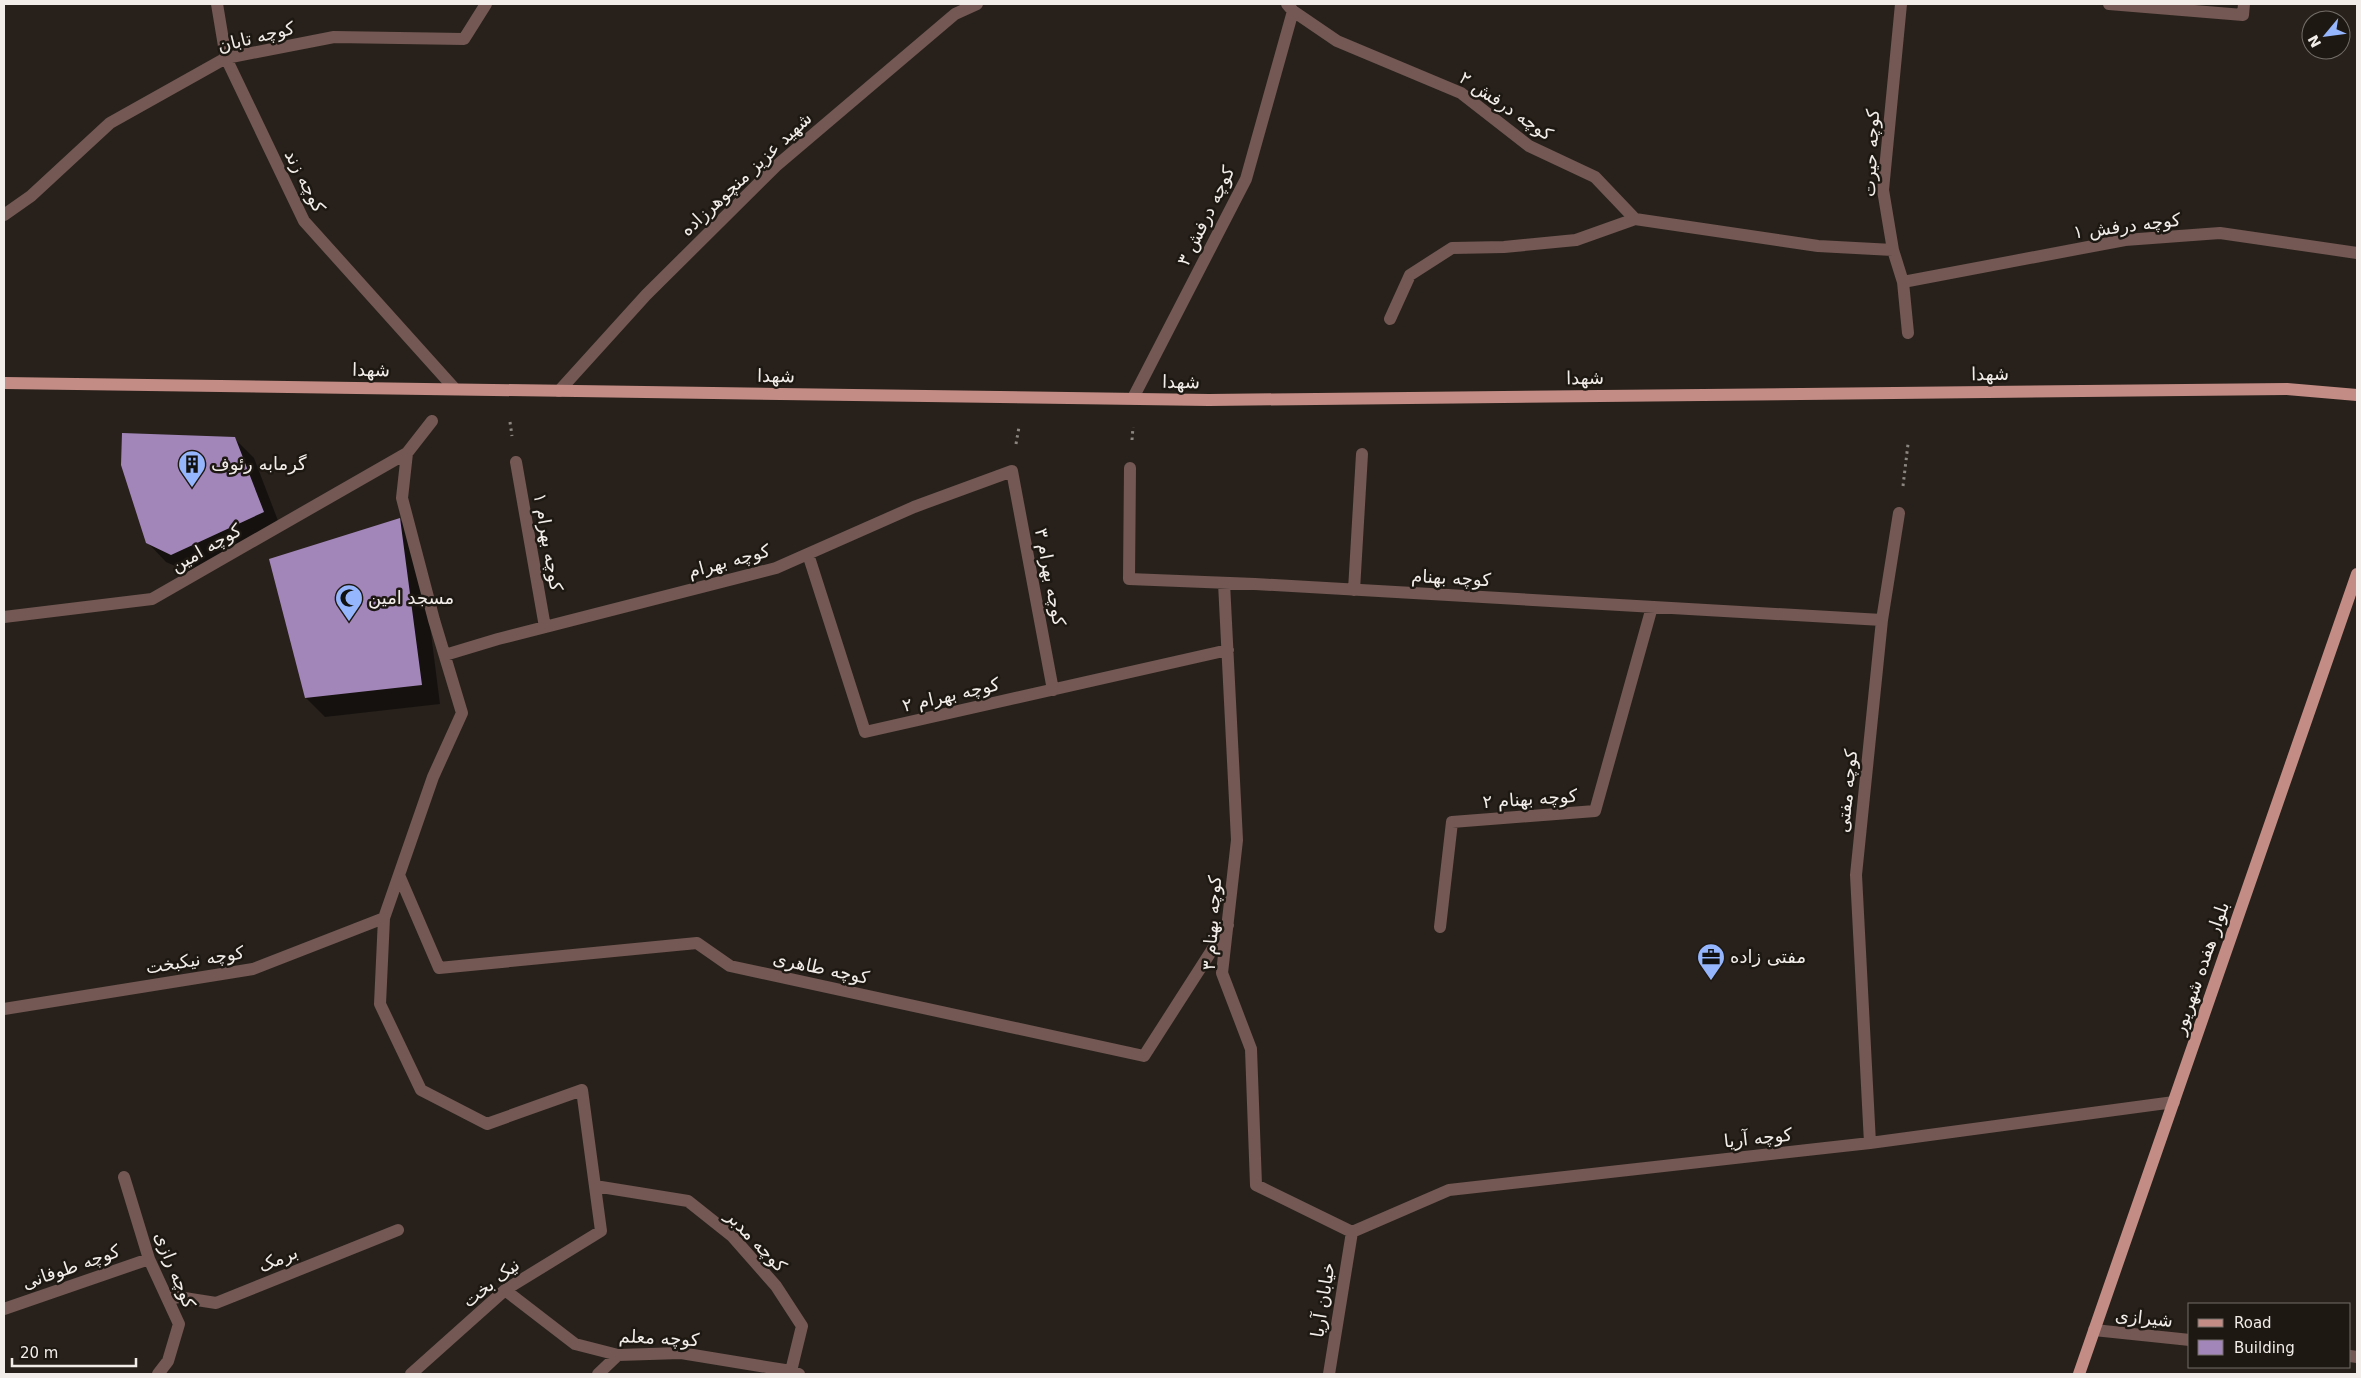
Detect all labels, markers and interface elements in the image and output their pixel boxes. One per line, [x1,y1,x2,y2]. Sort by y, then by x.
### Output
north arrow [2301,10,2351,60]
street label: کوچه تابان [215,17,297,57]
text: N [2305,32,2324,50]
street label: کوچه درفش ۲ [1455,67,1557,146]
street label: شهید عزیز منچوهرزاده [676,107,816,241]
street label: کوچه حیرت [1858,108,1884,197]
street label: کوچه زند [280,146,330,216]
street label: کوچه درفش ۳ [1172,162,1240,269]
street label: کوچه درفش ۱ [2072,208,2182,244]
street label: شهدا [352,359,390,381]
street label: شهدا [1971,363,2009,385]
street label: شهدا [757,365,795,387]
street label: شهدا [1566,367,1604,389]
street label: شهدا [1162,371,1200,393]
building icon: گرمابه رئوف [177,449,207,488]
place label: گرمابه رئوف [211,453,307,475]
street label: کوچه بهرام ۱ [529,491,568,593]
street label: کوچه امین [167,519,246,577]
street label: کوچه بهرام ۳ [1030,526,1070,628]
street label: کوچه بهرام [686,539,773,582]
street label: کوچه بهنام [1411,565,1492,591]
mosque icon: مسجد امین [334,583,364,622]
place label: مسجد امین [368,587,454,609]
street label: کوچه بهرام ۲ [900,673,1002,717]
street label: کوچه مفتی [1832,748,1862,834]
street label: کوچه بهنام ۲ [1482,785,1579,813]
street label: کوچه بهنام ۳ [1198,874,1226,971]
street label: بلوار هفده شهریور [2168,899,2234,1038]
street label: کوچه نیکبخت [144,941,246,979]
office icon: مفتی زاده [1696,942,1726,981]
place label: مفتی زاده [1730,946,1806,967]
street label: کوچه طاهری [771,947,871,989]
street label: کوچه آریا [1723,1122,1794,1153]
street label: کوچه مدبر [720,1204,791,1277]
street label: کوچه رازی [150,1228,201,1312]
street label: کوچه طوفانی [19,1240,123,1294]
street label: برمک [255,1241,301,1277]
street label: نیک بخت [458,1254,523,1311]
street label: خیابان آریا [1305,1261,1339,1339]
legend [2188,1303,2351,1368]
street label: شیرازی [2114,1304,2174,1332]
text: Road [2234,1314,2272,1332]
street label: کوچه معلم [618,1325,700,1351]
scale bar [12,1336,136,1368]
text: Building [2234,1339,2295,1357]
text: 20 m [20,1344,58,1362]

